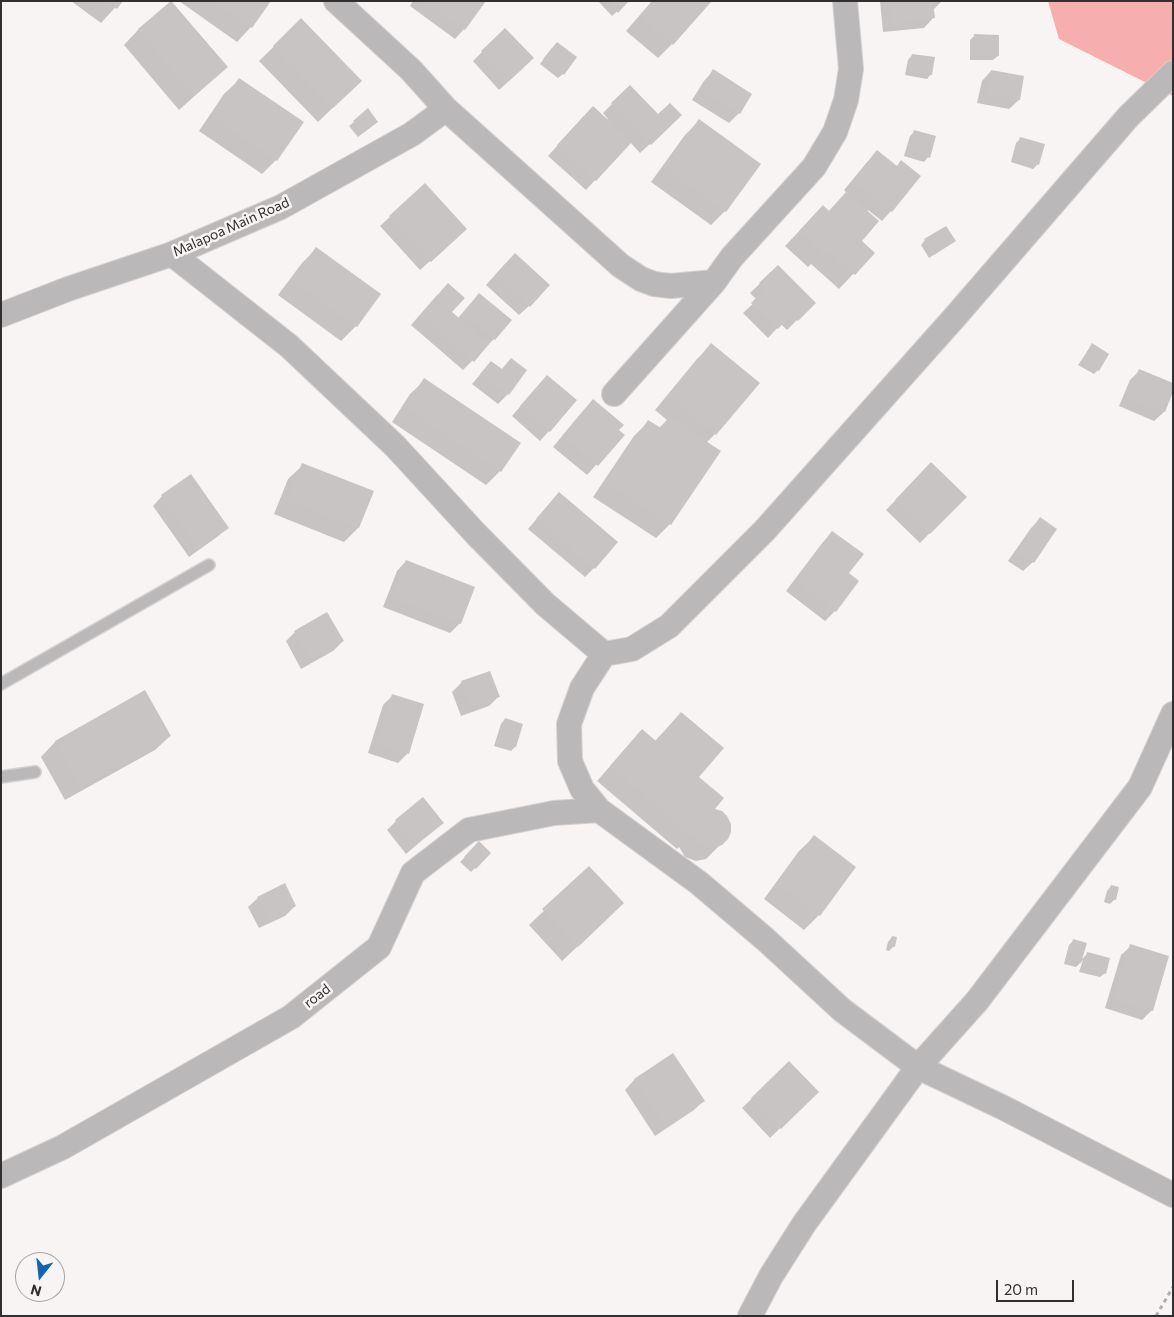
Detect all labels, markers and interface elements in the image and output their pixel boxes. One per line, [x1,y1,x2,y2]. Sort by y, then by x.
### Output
street label: Malapoa Main Road [170,194,292,260]
street label: road [300,980,334,1012]
north arrow [15,1252,65,1302]
scale bar [999,1270,1076,1302]
text: 20 m [1004,1280,1038,1298]
text: N [29,1281,43,1301]

